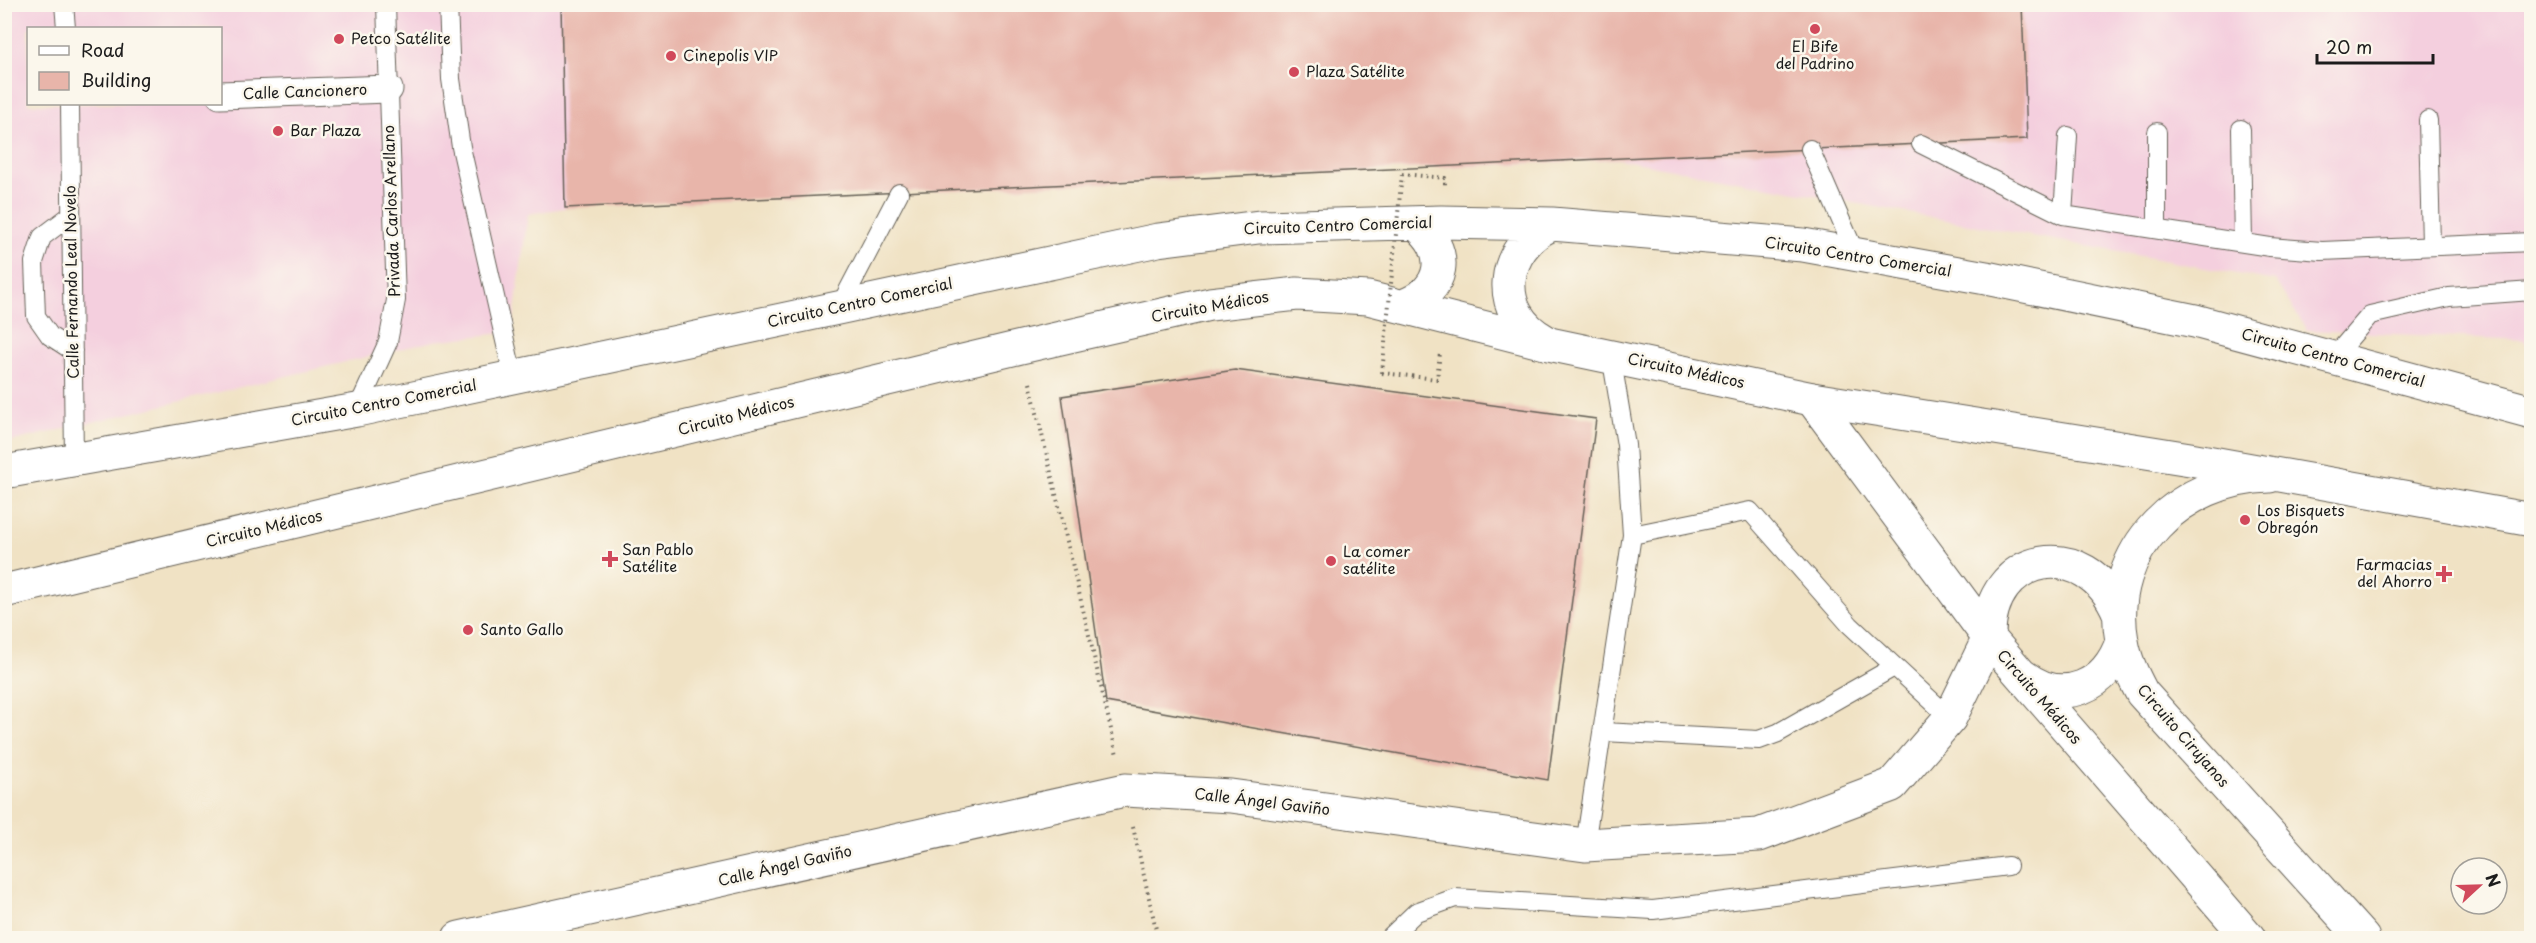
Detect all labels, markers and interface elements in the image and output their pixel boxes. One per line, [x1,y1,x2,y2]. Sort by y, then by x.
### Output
marker: El Bife del Padrino [1808,22,1822,36]
place label: Petco Satélite [351,26,451,49]
legend [27,27,222,105]
scale bar [2317,27,2432,65]
marker: Petco Satélite [332,32,346,46]
text: 20 m [2326,33,2372,60]
place label: El Bife del Padrino [1776,34,1854,74]
text: Road [81,36,125,63]
place label: Cinepolis VIP [683,43,778,66]
marker: Cinepolis VIP [664,49,678,63]
place label: Plaza Satélite [1306,59,1405,82]
marker: Plaza Satélite [1287,65,1301,79]
text: Building [81,66,151,93]
street label: Calle Cancionero [242,77,367,104]
place label: Bar Plaza [290,118,361,141]
marker: Bar Plaza [271,124,285,138]
street label: Privada Carlos Arellano [376,125,405,297]
street label: Calle Fernando Leal Novelo [57,185,84,379]
street label: Circuito Centro Comercial [1243,210,1433,239]
street label: Circuito Centro Comercial [1763,229,1953,282]
street label: Circuito Centro Comercial [765,271,954,332]
street label: Circuito Médicos [1149,284,1270,327]
street label: Circuito Centro Comercial [2239,321,2428,392]
street label: Circuito Médicos [1626,346,1747,393]
street label: Circuito Centro Comercial [289,372,479,431]
street label: Circuito Médicos [675,389,796,440]
place label: Los Bisquets Obregón [2257,498,2345,538]
street label: Circuito Médicos [203,503,324,552]
marker: Los Bisquets Obregón [2238,513,2252,527]
place label: San Pablo Satélite [622,537,694,577]
place label: La comer satélite [1343,539,1410,579]
marker: San Pablo Satélite [603,552,617,566]
place label: Farmacias del Ahorro [2356,552,2432,592]
marker: La comer satélite [1324,554,1338,568]
marker: Farmacias del Ahorro [2437,567,2451,581]
place label: Santo Gallo [480,617,564,640]
marker: Santo Gallo [461,623,475,637]
street label: Circuito Médicos [1992,644,2088,748]
street label: Circuito Cirujanos [2133,678,2236,792]
street label: Calle Ángel Gaviño [1193,781,1331,820]
street label: Calle Ángel Gaviño [716,838,854,891]
north arrow [2449,856,2509,916]
text: N [2480,870,2507,890]

